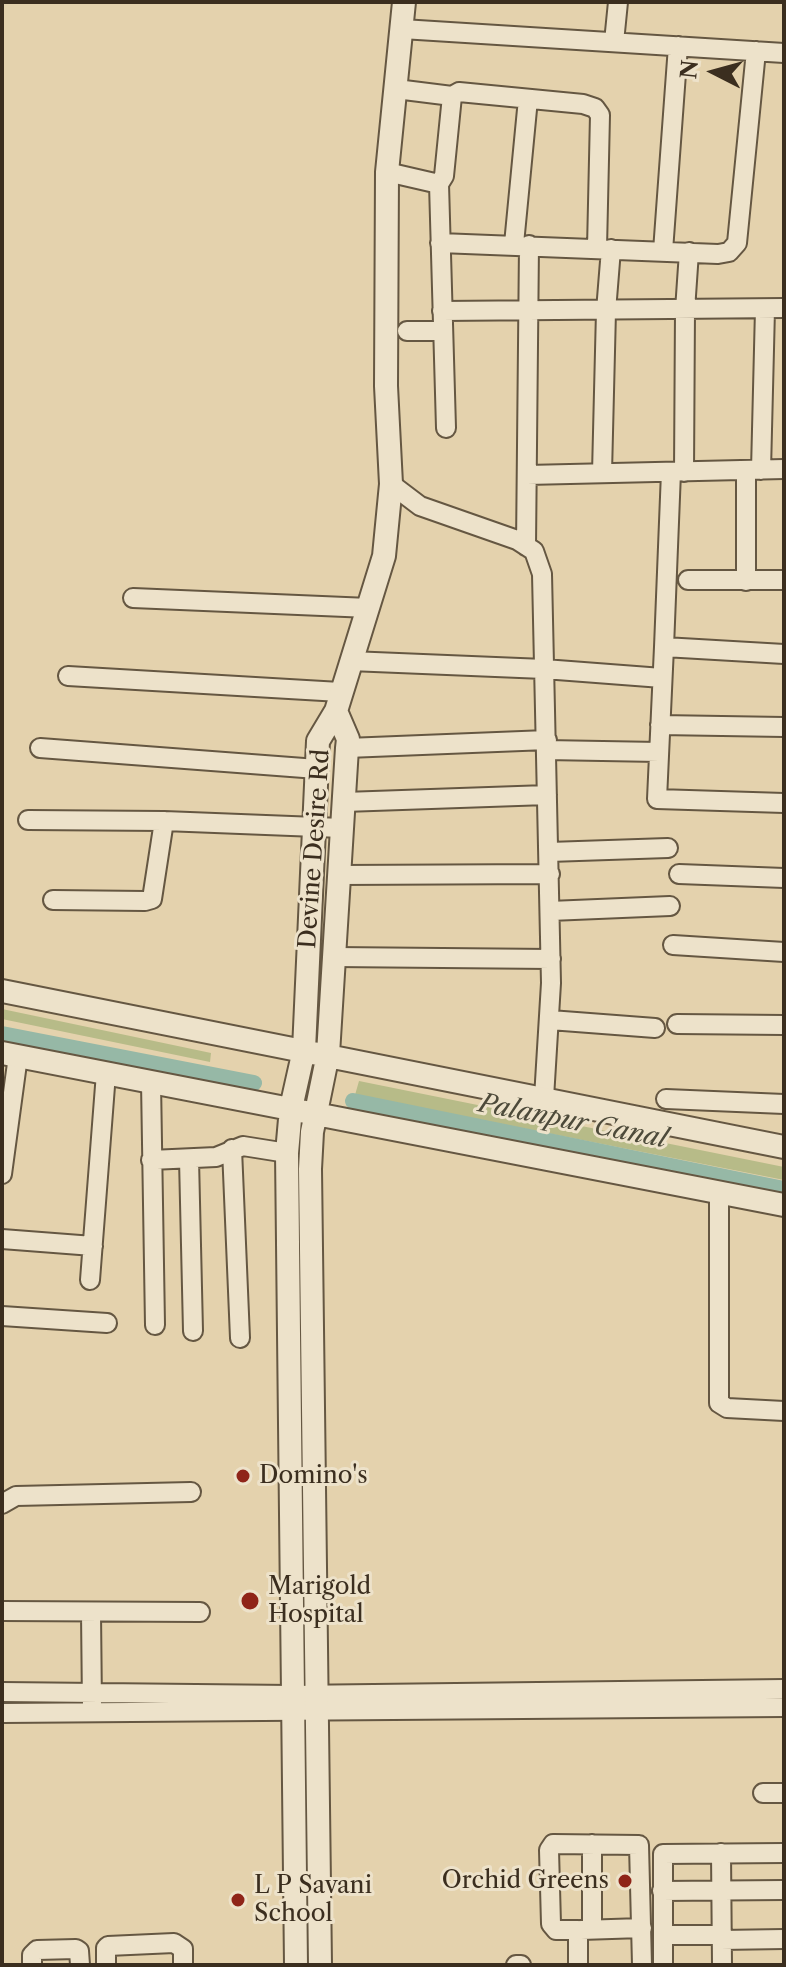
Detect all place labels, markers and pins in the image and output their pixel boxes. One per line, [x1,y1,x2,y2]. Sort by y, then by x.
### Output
place label: Domino's [259,1462,368,1490]
marker: Domino's [234,1467,252,1485]
place label: Marigold Hospital [268,1573,371,1629]
marker: Marigold Hospital [239,1590,261,1612]
place label: Orchid Greens [442,1867,609,1895]
place label: L P Savani School [254,1872,372,1928]
marker: Orchid Greens [616,1872,634,1890]
marker: L P Savani School [229,1891,247,1909]

